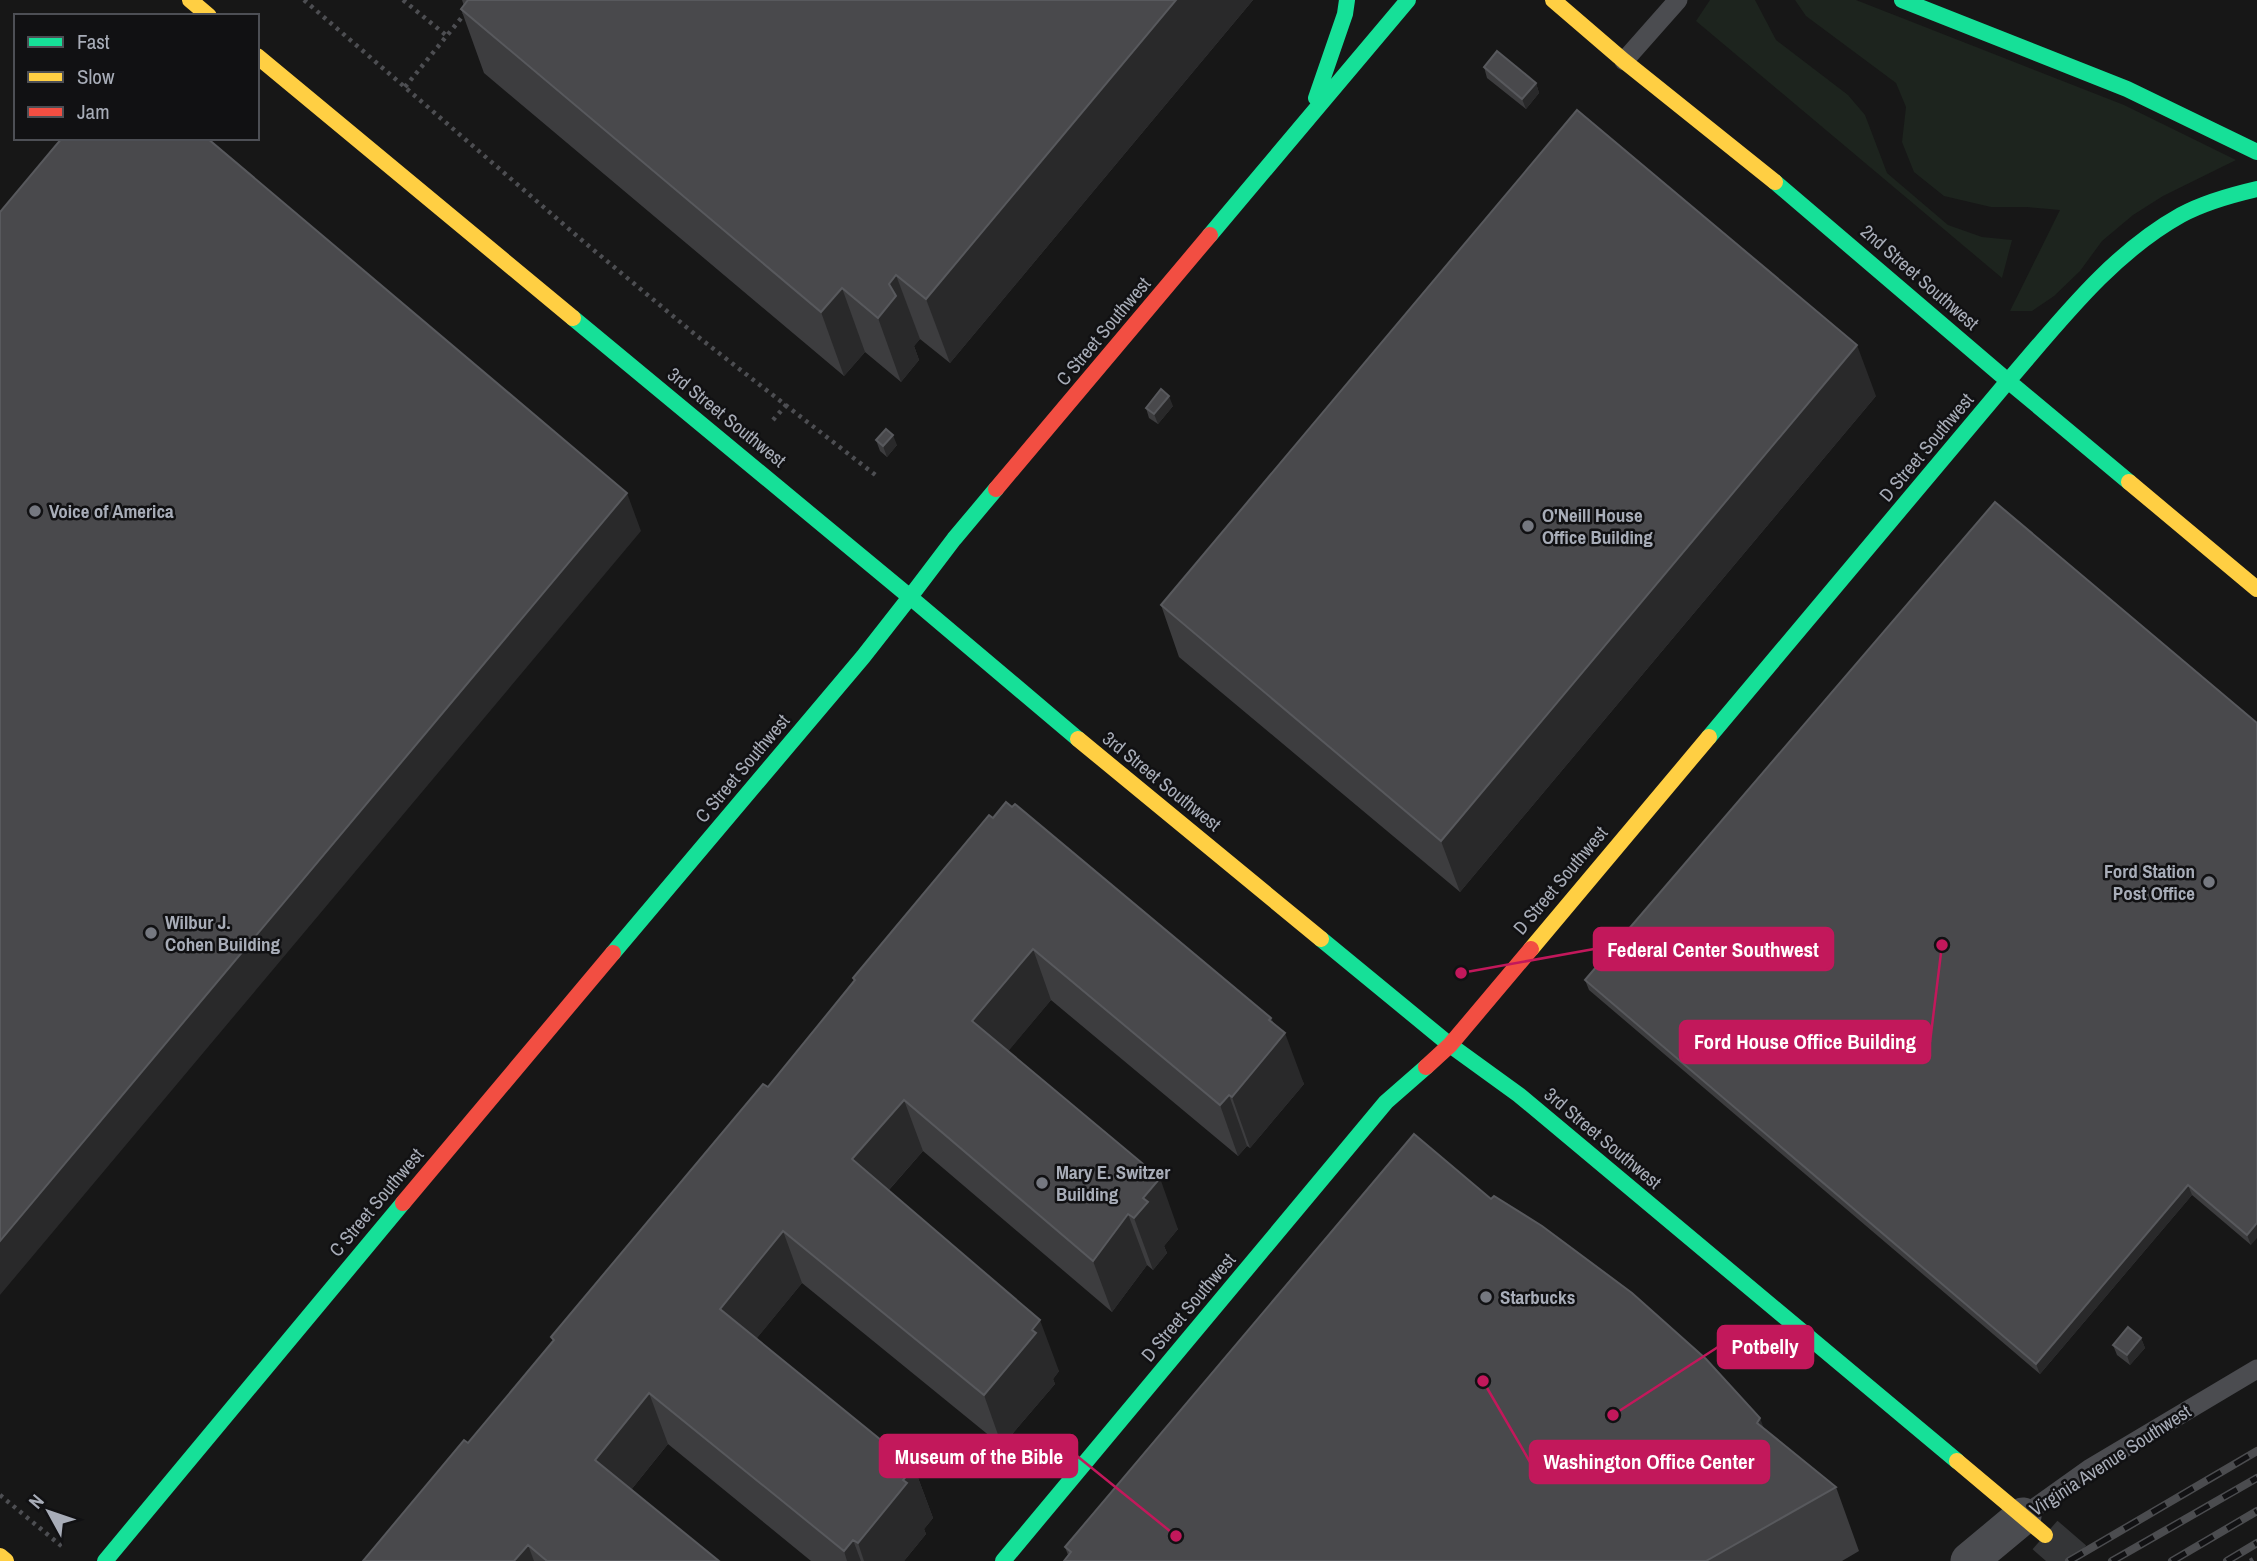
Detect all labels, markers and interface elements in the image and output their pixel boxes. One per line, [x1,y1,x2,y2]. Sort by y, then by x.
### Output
legend [14,14,259,140]
text: Fast [77,27,110,56]
text: Slow [77,62,115,91]
text: Jam [77,97,110,126]
street label: 2nd Street Southwest [1855,218,1985,336]
street label: C Street Southwest [1050,271,1157,391]
street label: 3rd Street Southwest [662,361,792,473]
street label: D Street Southwest [1873,387,1980,507]
place label: Voice of America [49,498,174,524]
place label: O'Neill House Office Building [1542,502,1653,550]
marker: Voice of America [27,503,43,519]
marker: O'Neill House Office Building [1520,518,1536,534]
street label: C Street Southwest [689,708,796,828]
street label: 3rd Street Southwest [1097,725,1227,837]
street label: D Street Southwest [1507,820,1614,940]
place label: Ford Station Post Office [2104,858,2195,906]
marker: Ford Station Post Office [2201,874,2217,890]
place label: Wilbur J. Cohen Building [165,909,281,957]
marker: Wilbur J. Cohen Building [143,925,159,941]
callout: Federal Center Southwest [1594,928,1833,970]
text: Federal Center Southwest [1607,935,1819,964]
callout: Ford House Office Building [1680,1021,1930,1063]
text: Ford House Office Building [1694,1027,1917,1056]
street label: 3rd Street Southwest [1539,1081,1668,1195]
street label: C Street Southwest [323,1142,430,1262]
place label: Mary E. Switzer Building [1056,1159,1170,1207]
marker: Mary E. Switzer Building [1034,1175,1050,1191]
street label: D Street Southwest [1135,1247,1242,1367]
place label: Starbucks [1500,1284,1575,1310]
marker: Starbucks [1478,1289,1494,1305]
callout: Potbelly [1718,1326,1813,1368]
text: Potbelly [1732,1332,1799,1361]
street label: Virginia Avenue Southwest [2024,1398,2196,1522]
callout: Museum of the Bible [880,1435,1077,1477]
callout: Washington Office Center [1530,1441,1769,1483]
text: Museum of the Bible [895,1442,1063,1471]
text: Washington Office Center [1544,1447,1755,1476]
north arrow [14,1477,84,1547]
text: N [22,1488,50,1514]

